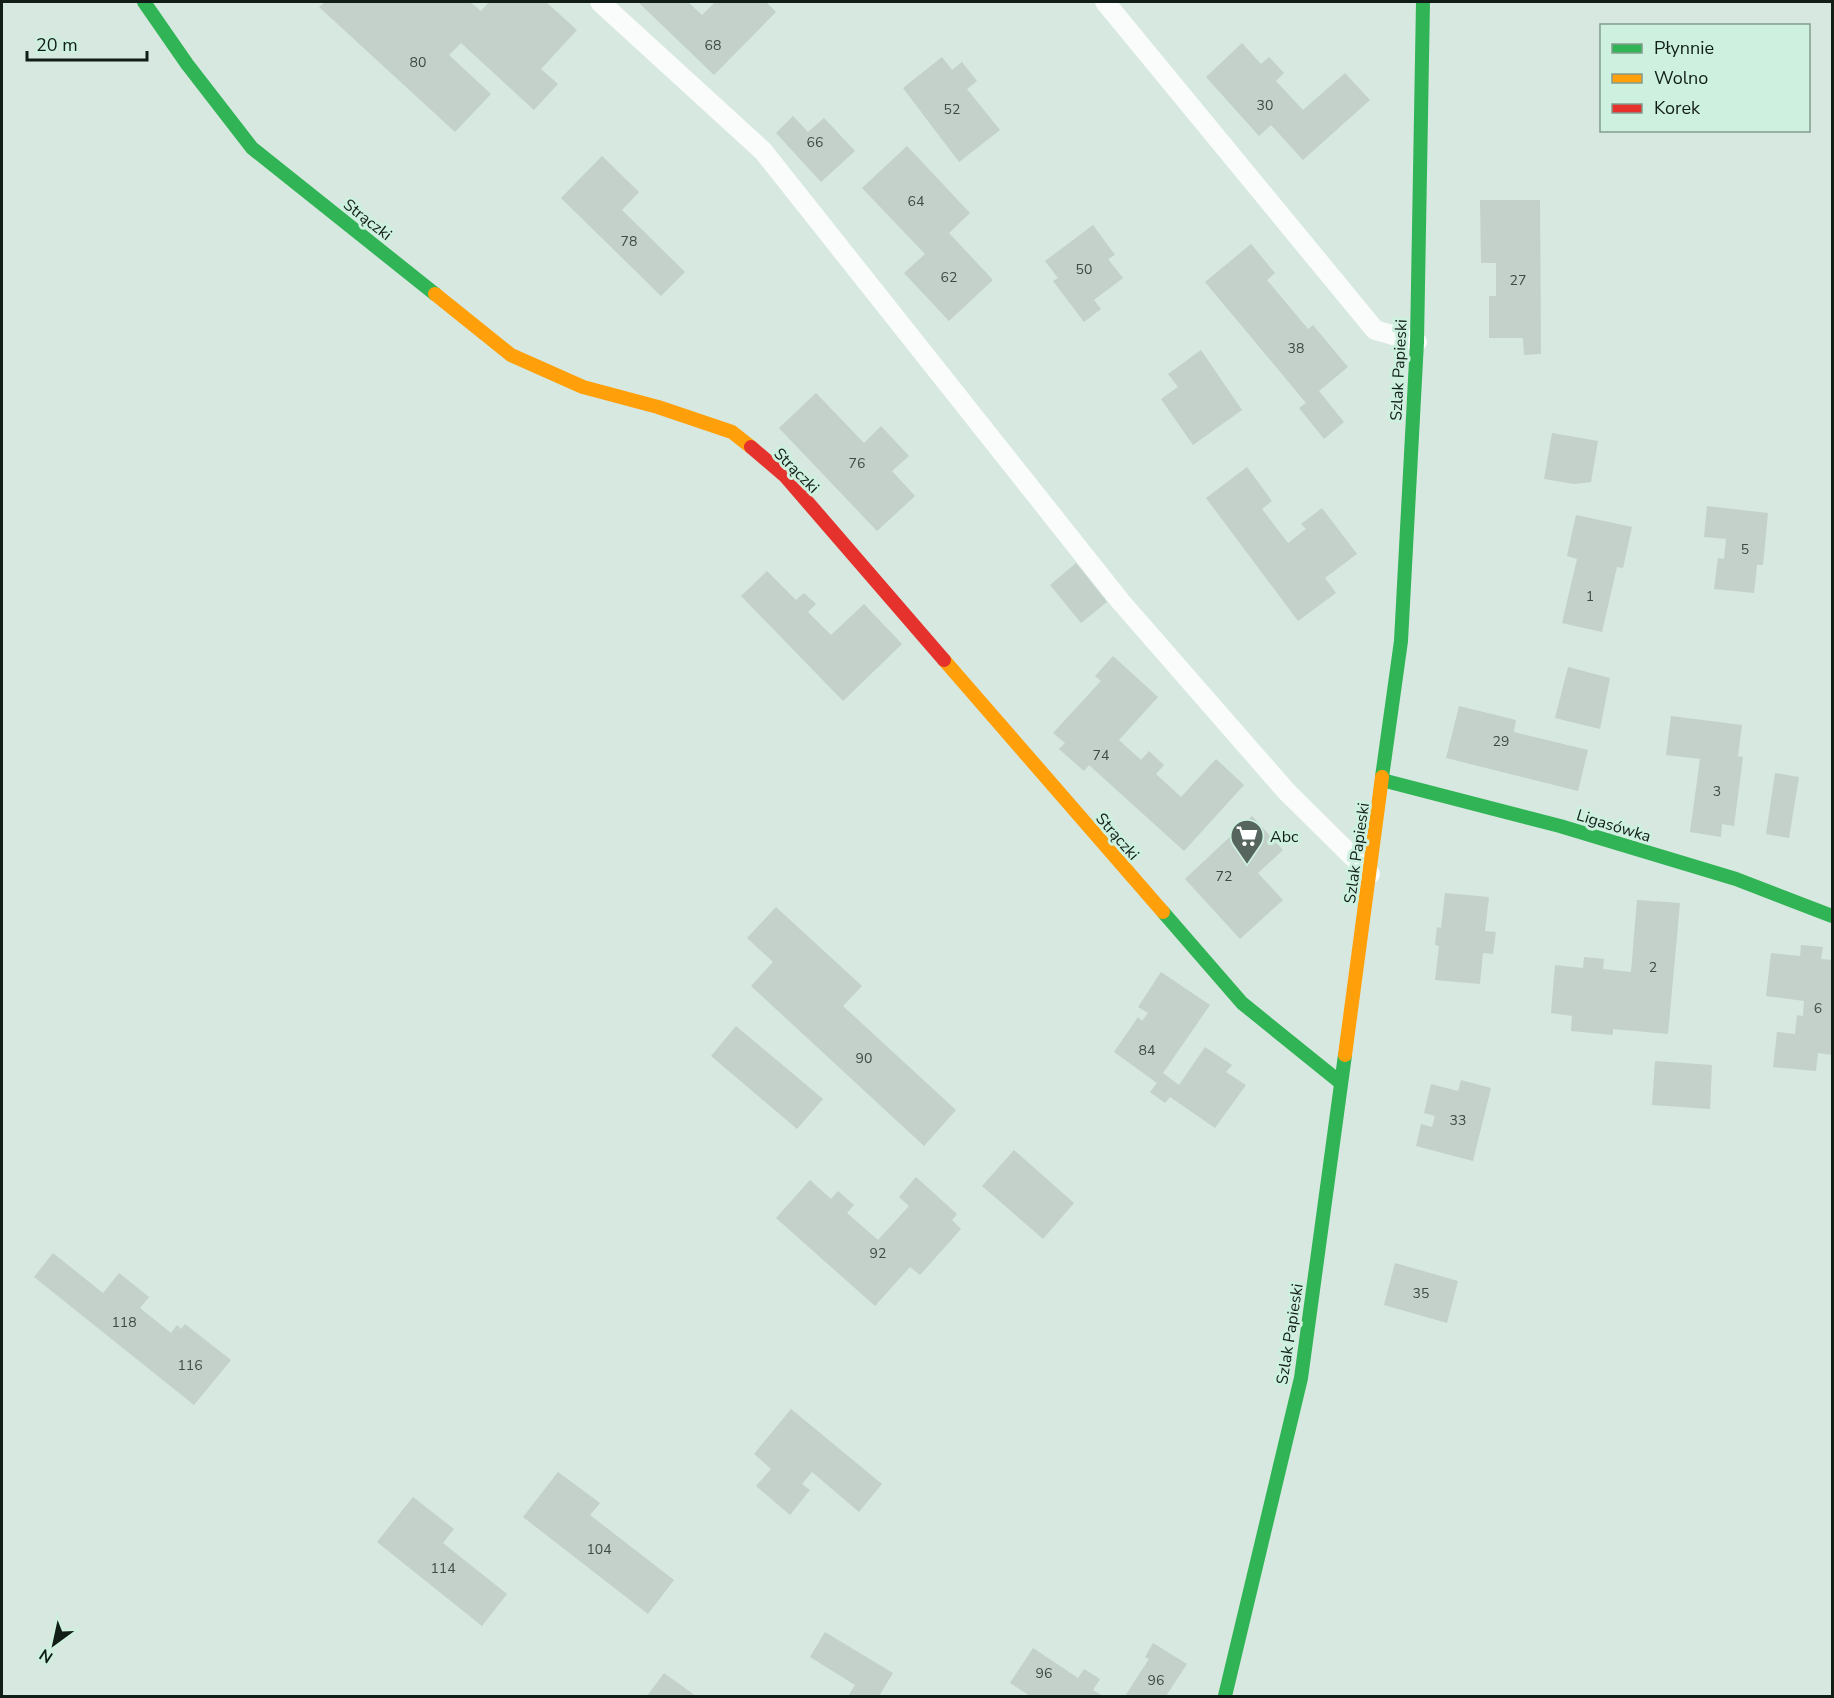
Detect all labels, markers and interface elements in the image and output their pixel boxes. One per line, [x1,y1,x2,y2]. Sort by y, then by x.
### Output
scale bar [27,24,147,62]
legend [1600,24,1810,132]
text: 20 m [36,33,78,57]
house number: 68 [705,36,721,55]
text: Płynnie [1654,36,1714,60]
house number: 80 [410,53,426,72]
text: Wolno [1654,66,1708,90]
house number: 30 [1257,96,1273,115]
text: Korek [1654,96,1701,120]
house number: 52 [944,100,960,119]
house number: 66 [807,133,823,152]
house number: 64 [908,192,924,211]
street label: Strączki [339,194,396,246]
house number: 78 [621,232,637,251]
house number: 50 [1076,260,1092,279]
house number: 62 [941,268,957,287]
house number: 27 [1510,271,1526,290]
street label: Szlak Papieski [1385,319,1413,421]
house number: 38 [1288,339,1304,358]
street label: Strączki [769,443,824,498]
house number: 76 [849,454,865,473]
house number: 5 [1741,540,1749,559]
house number: 1 [1586,587,1594,606]
house number: 29 [1493,732,1509,751]
house number: 74 [1093,746,1109,765]
house number: 3 [1713,782,1721,801]
street label: Szlak Papieski [1339,801,1375,905]
street label: Ligasówka [1574,804,1654,848]
street label: Strączki [1091,808,1144,865]
supermarket icon: Abc [1229,818,1265,865]
place label: Abc [1270,826,1299,848]
house number: 72 [1216,867,1232,886]
house number: 2 [1649,958,1657,977]
house number: 6 [1814,999,1822,1018]
house number: 84 [1139,1041,1155,1060]
house number: 90 [856,1049,872,1068]
house number: 33 [1450,1111,1466,1130]
house number: 92 [870,1244,886,1263]
street label: Szlak Papieski [1271,1282,1309,1386]
house number: 35 [1413,1284,1429,1303]
house number: 118 [111,1313,137,1332]
house number: 116 [177,1356,203,1375]
house number: 104 [586,1540,612,1559]
house number: 114 [430,1559,456,1578]
north arrow [24,1614,84,1674]
text: N [35,1643,57,1668]
house number: 96 [1036,1664,1052,1683]
house number: 96 [1148,1671,1164,1690]

